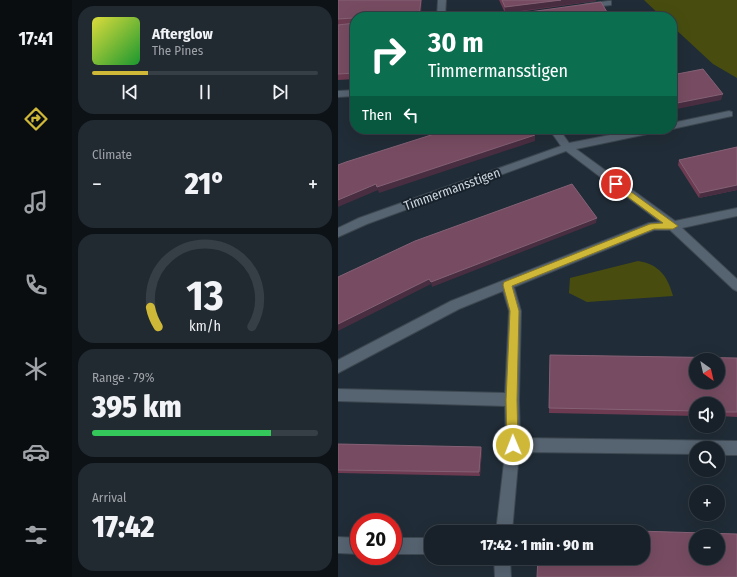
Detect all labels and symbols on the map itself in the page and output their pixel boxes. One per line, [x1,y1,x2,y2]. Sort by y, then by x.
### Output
street label: Timmermansstigen [402,165,502,213]
pin [599,167,633,201]
north arrow [689,353,725,389]
position arrow [492,424,534,466]
speed limit sign: 20 [350,513,402,565]

